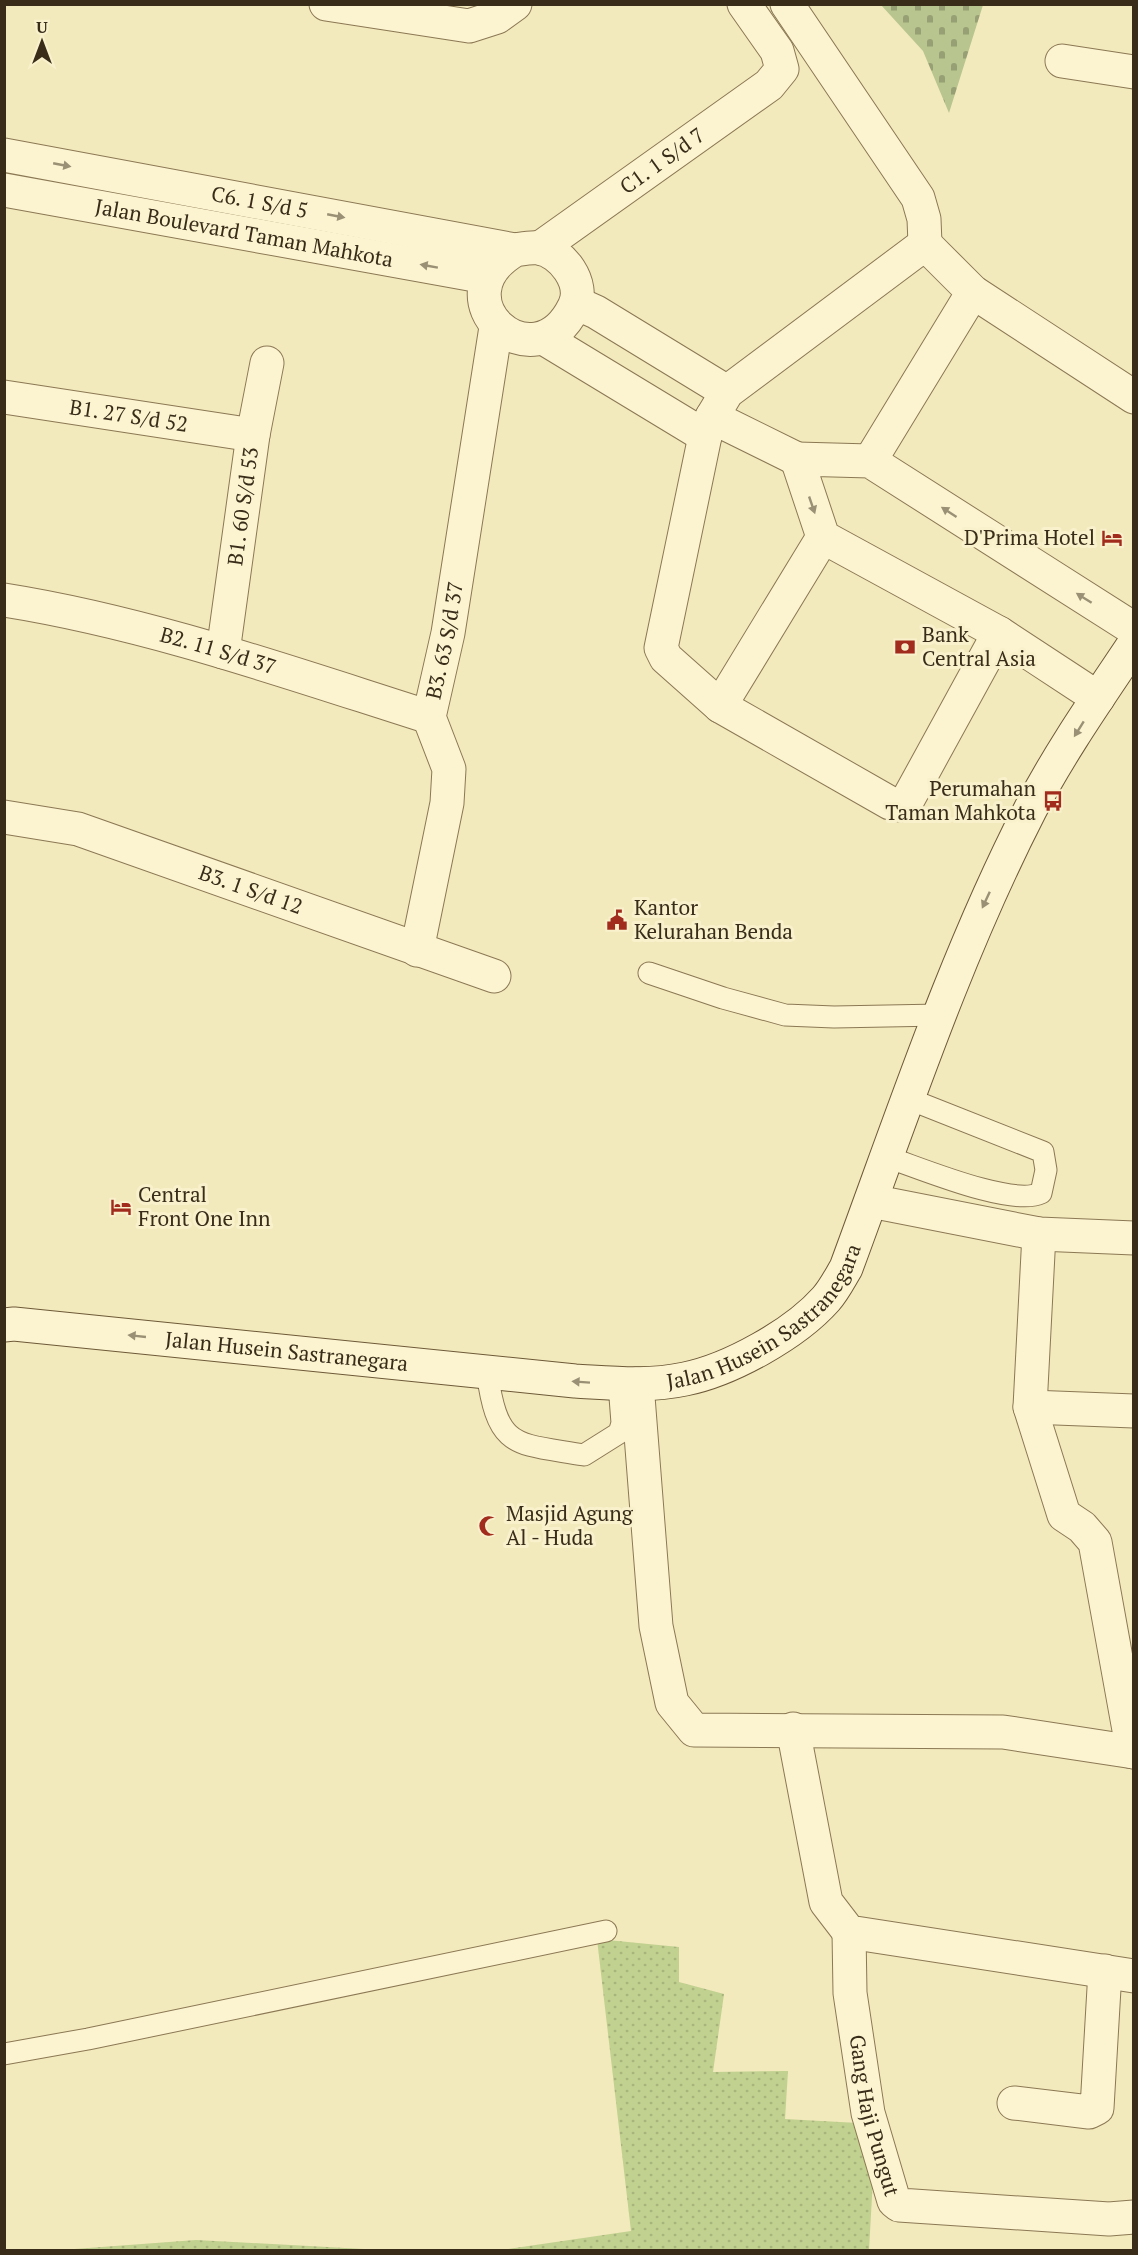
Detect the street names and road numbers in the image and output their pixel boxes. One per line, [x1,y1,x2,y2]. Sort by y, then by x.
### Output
street label: C1. 1 S/d 7 [614,120,710,200]
street label: C6. 1 S/d 5 [209,179,310,224]
street label: Jalan Boulevard Taman Mahkota [93,192,396,273]
street label: B1. 27 S/d 52 [68,392,190,438]
street label: B1. 60 S/d 53 [220,445,264,567]
street label: B3. 63 S/d 37 [418,579,469,702]
street label: B2. 11 S/d 37 [157,620,280,680]
street label: B3. 1 S/d 12 [195,858,307,920]
street label: Jalan Husein Sastranegara [665,1239,867,1395]
street label: Jalan Husein Sastranegara [164,1324,410,1377]
street label: Gang Haji Pungut [843,2033,907,2200]

